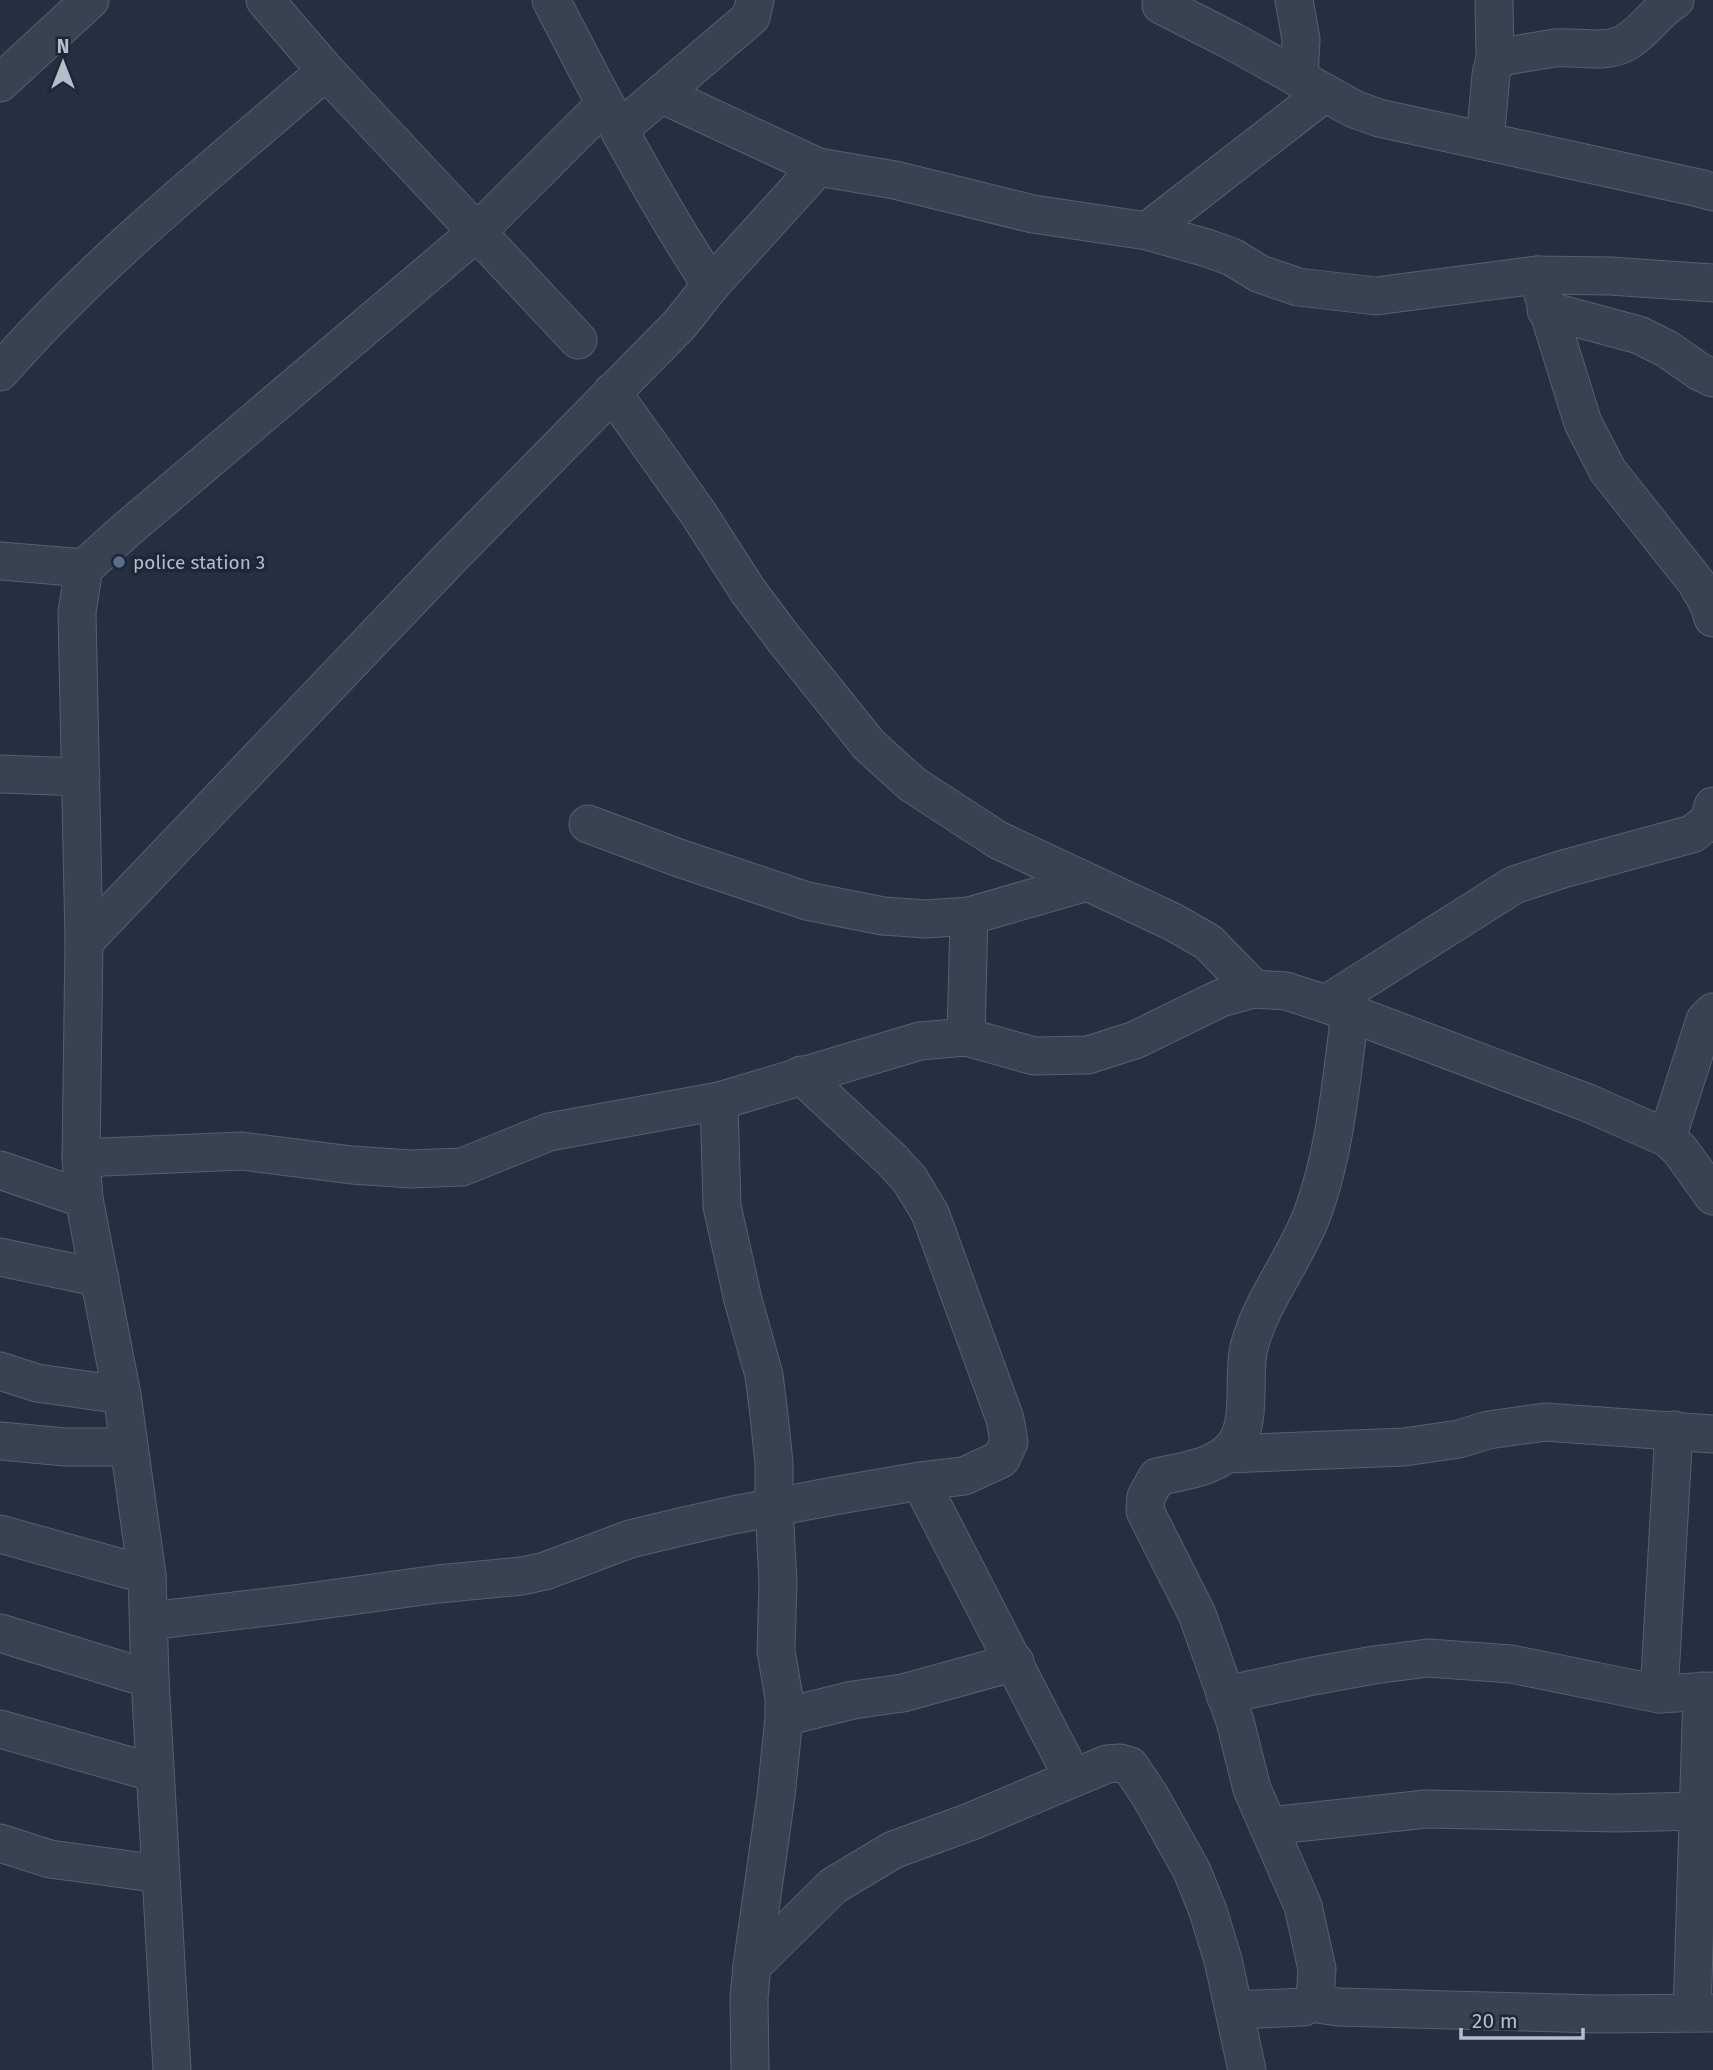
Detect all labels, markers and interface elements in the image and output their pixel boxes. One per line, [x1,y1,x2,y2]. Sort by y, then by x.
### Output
north arrow [28,28,98,98]
text: N [57,35,69,58]
place label: police station 3 [133,551,265,574]
marker: police station 3 [111,554,127,570]
scale bar [1461,1996,1584,2040]
text: 20 m [1472,2008,1518,2034]

